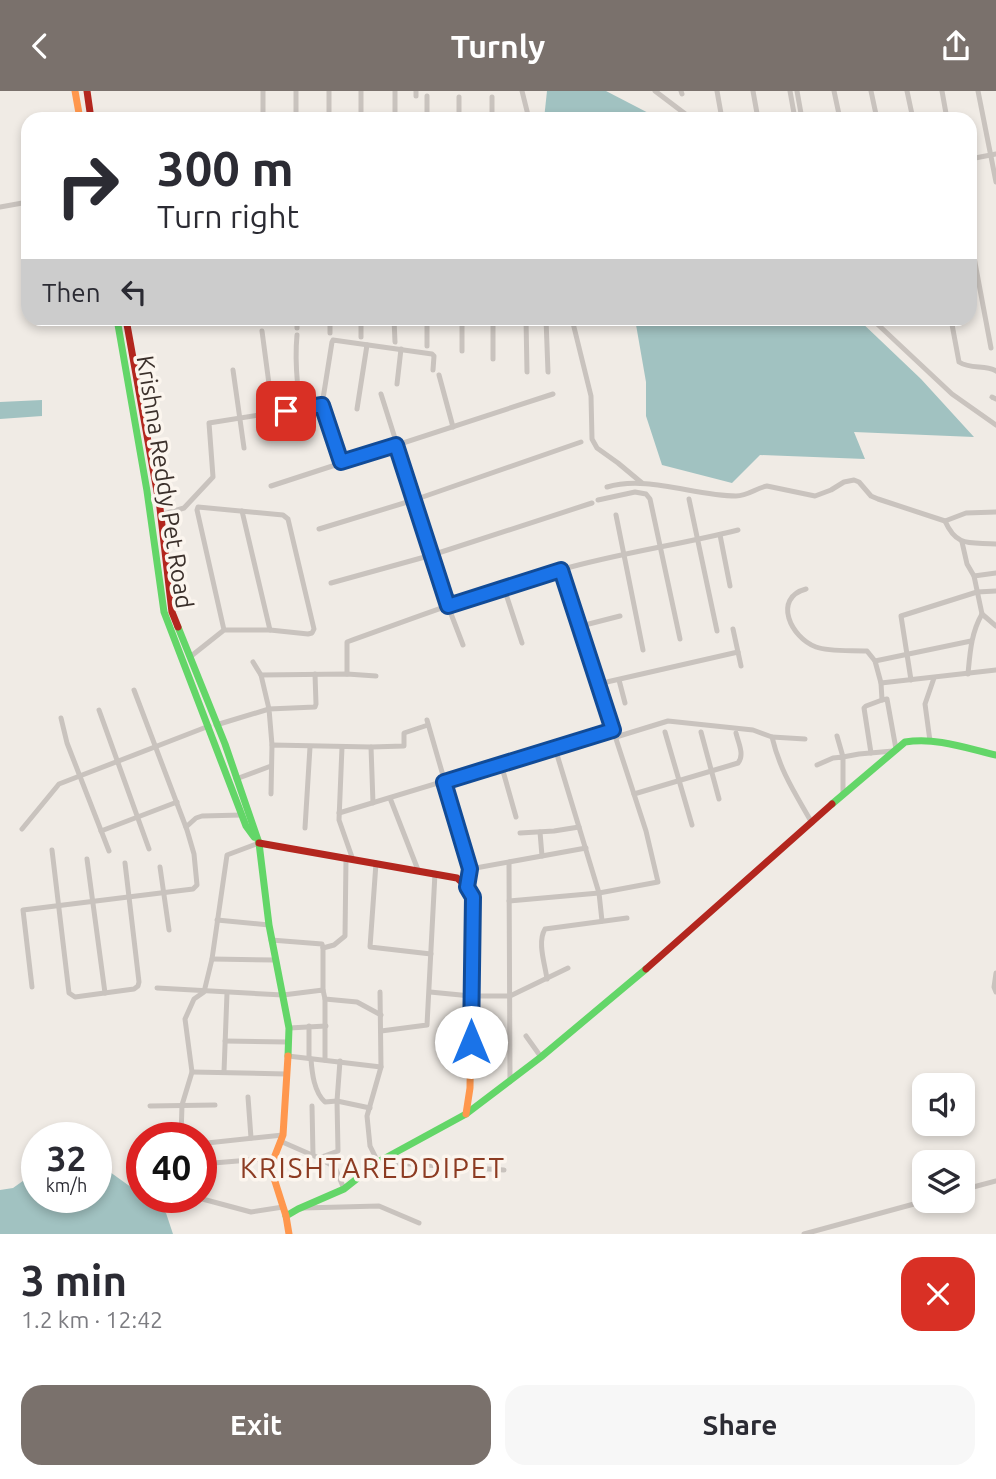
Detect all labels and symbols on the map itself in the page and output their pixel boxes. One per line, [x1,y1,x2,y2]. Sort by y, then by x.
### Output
street label: Krishna Reddy Pet Road [132,354,198,610]
pin [256,381,316,441]
position arrow [434,1005,508,1079]
speed limit sign: 40 [126,1122,217,1213]
district label: KRISHTAREDDIPET [240,1152,506,1183]

